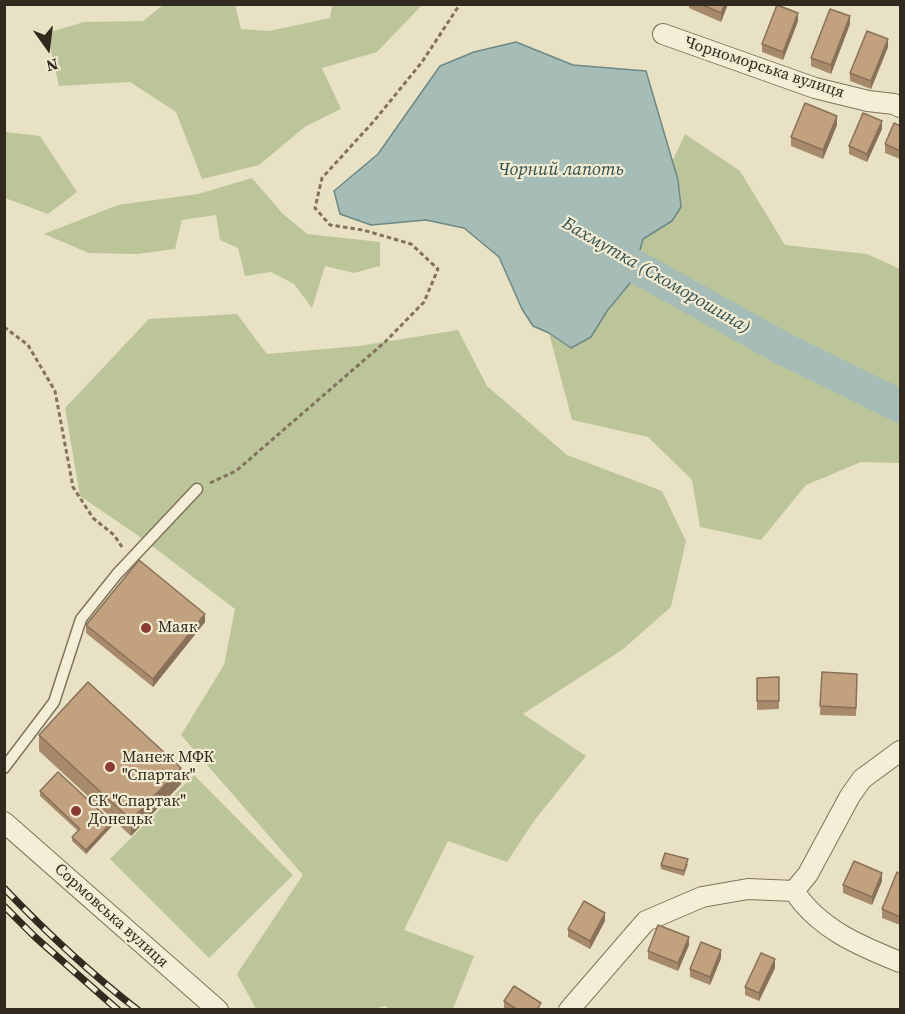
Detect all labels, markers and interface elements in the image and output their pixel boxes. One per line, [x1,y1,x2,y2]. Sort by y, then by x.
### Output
north arrow [18,18,78,78]
street label: Чорноморська вулиця [681,33,847,103]
text: N [44,53,61,78]
water label: Чорний лапоть [498,159,624,181]
water label: Бахмутка (Скоморошина) [558,213,754,339]
place label: Маяк [158,618,198,638]
marker: Маяк [139,621,153,635]
place label: Манеж МФК "Спартак" [122,748,214,786]
marker: Манеж МФК "Спартак" [103,760,117,774]
place label: СК "Спартак" Донецьк [88,792,186,830]
marker: СК "Спартак" Донецьк [69,804,83,818]
street label: Сормовська вулиця [50,860,172,972]

